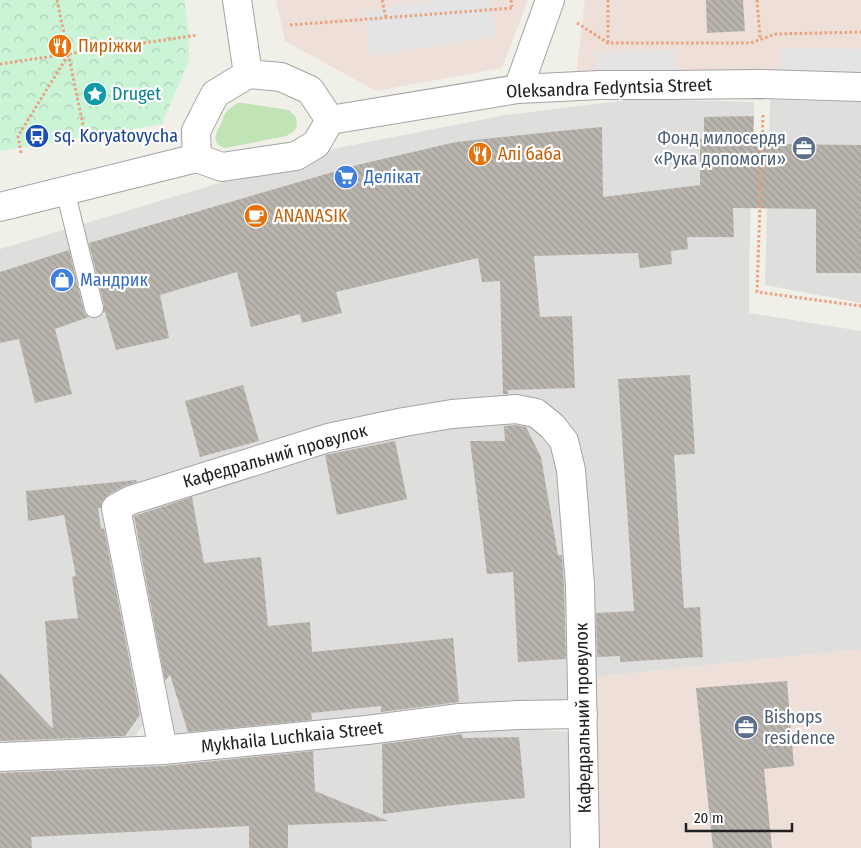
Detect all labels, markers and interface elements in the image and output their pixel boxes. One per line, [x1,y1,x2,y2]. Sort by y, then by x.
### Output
restaurant icon: Пиріжки [47,33,73,59]
place label: Пиріжки [78,35,142,57]
street label: Oleksandra Fedyntsia Street [506,73,713,103]
place icon: Druget [82,81,108,107]
place label: Druget [112,83,161,105]
bus stop icon: sq. Koryatovycha [24,123,50,149]
place label: sq. Koryatovycha [54,125,178,147]
place label: Фонд милосердя «Рука допомоги» [654,127,786,170]
office icon: Фонд милосердя «Рука допомоги» [791,135,817,161]
restaurant icon: Алі баба [467,141,493,167]
place label: Алі баба [498,143,562,165]
supermarket icon: Делікат [333,164,359,190]
place label: Делікат [363,166,421,188]
cafe icon: ANANASIK [243,203,269,229]
place label: ANANASIK [274,205,348,227]
shop icon: Мандрик [49,267,75,293]
place label: Мандрик [80,269,149,291]
street label: Кафедральний провулок [180,419,370,493]
street label: Кафедральний провулок [570,622,596,814]
place label: Bishops residence [764,706,835,749]
office icon: Bishops residence [733,714,759,740]
street label: Mykhaila Luchkaia Street [200,716,384,757]
scale bar [686,800,792,832]
text: 20 m [694,809,724,827]

